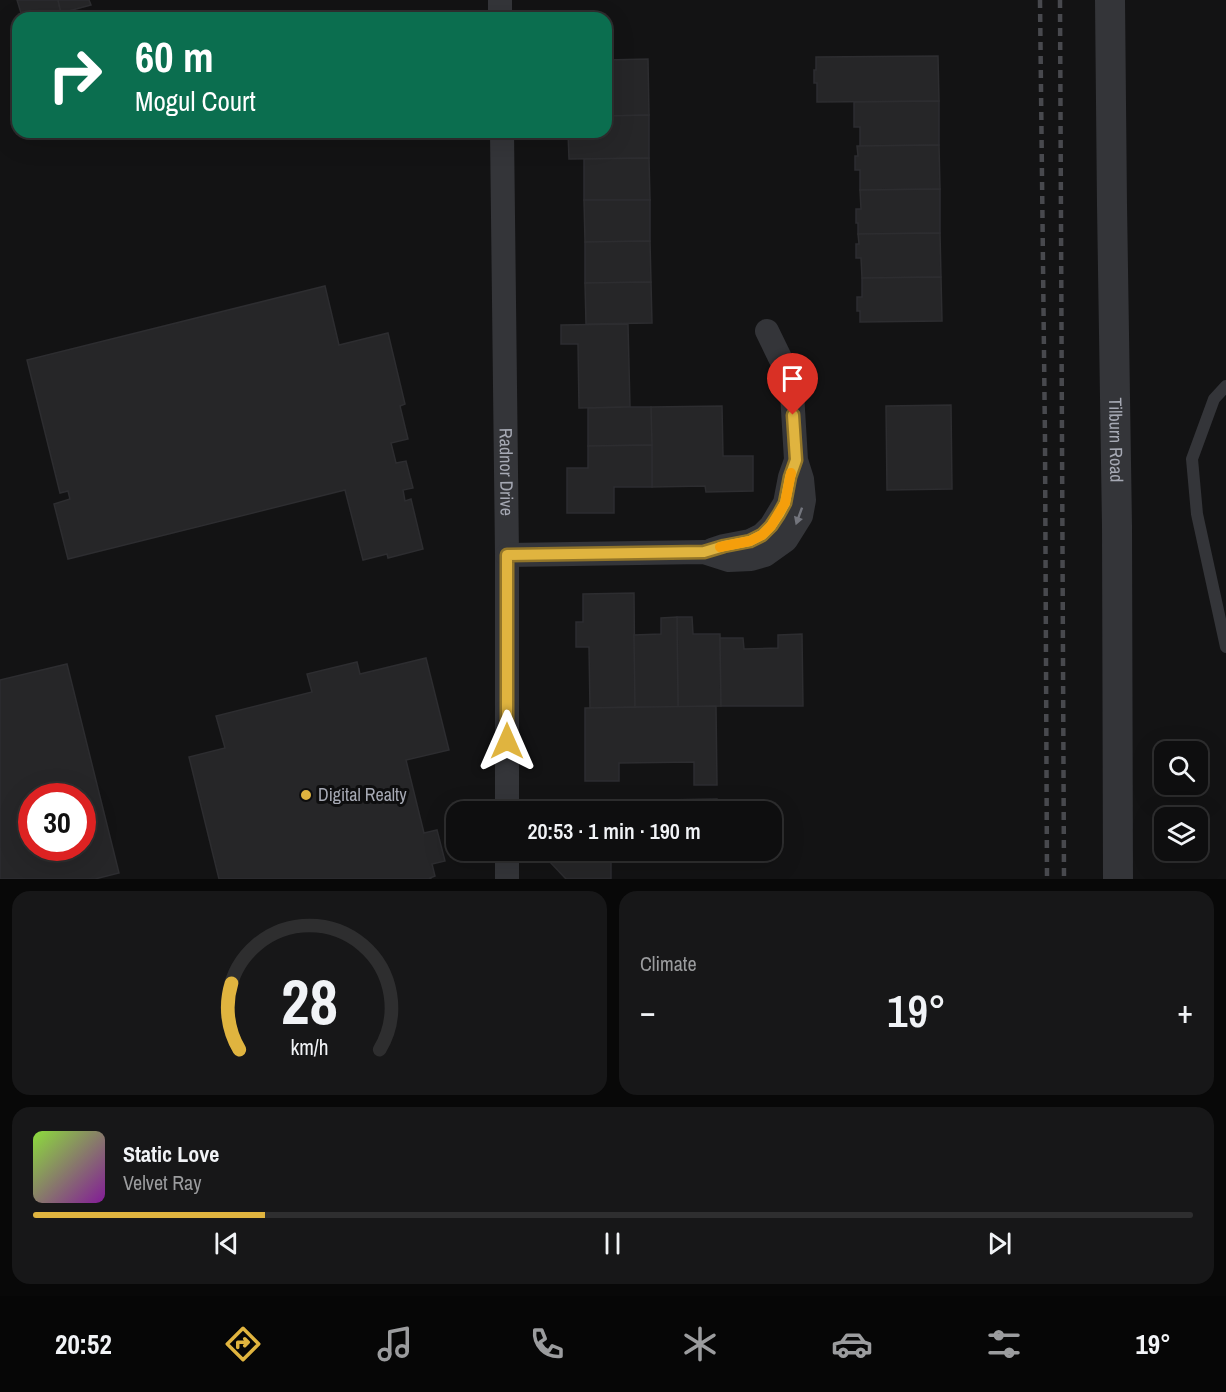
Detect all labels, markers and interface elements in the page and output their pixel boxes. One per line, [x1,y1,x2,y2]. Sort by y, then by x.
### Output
text: 60 m [135,29,214,85]
icon: right [36,36,114,114]
text: Mogul Court [135,83,256,119]
pin [767,353,818,415]
icon: arrive [776,362,809,395]
street label: Tilburn Road [1103,397,1129,483]
street label: Radnor Drive [494,428,520,516]
one-way arrow [793,508,803,526]
position arrow [475,709,539,773]
map controls [1154,741,1208,861]
button: search [1154,741,1208,795]
place label: Digital Realty [318,782,407,807]
speed limit sign: 30 [18,783,96,861]
marker: Digital Realty [299,788,313,802]
button: layers [1154,807,1208,861]
text: 20:53 · 1 min · 190 m [527,816,701,846]
text: Climate [640,950,697,977]
text: 28 [281,959,338,1043]
text: 19° [887,980,946,1041]
text: − [640,989,656,1033]
text: + [1177,989,1193,1033]
text: km/h [290,1033,329,1062]
text: Static Love [123,1139,219,1169]
text: Velvet Ray [123,1169,201,1196]
icon: previous [210,1227,243,1260]
icon: pause [596,1227,629,1260]
icon: next [983,1227,1016,1260]
icon: directions [222,1323,264,1365]
icon: music [374,1323,416,1365]
icon: phone [526,1323,568,1365]
icon: climate [679,1323,721,1365]
icon: car [831,1323,873,1365]
icon: filters [983,1323,1025,1365]
text: 20:52 [55,1326,112,1362]
text: 19° [1135,1326,1171,1362]

